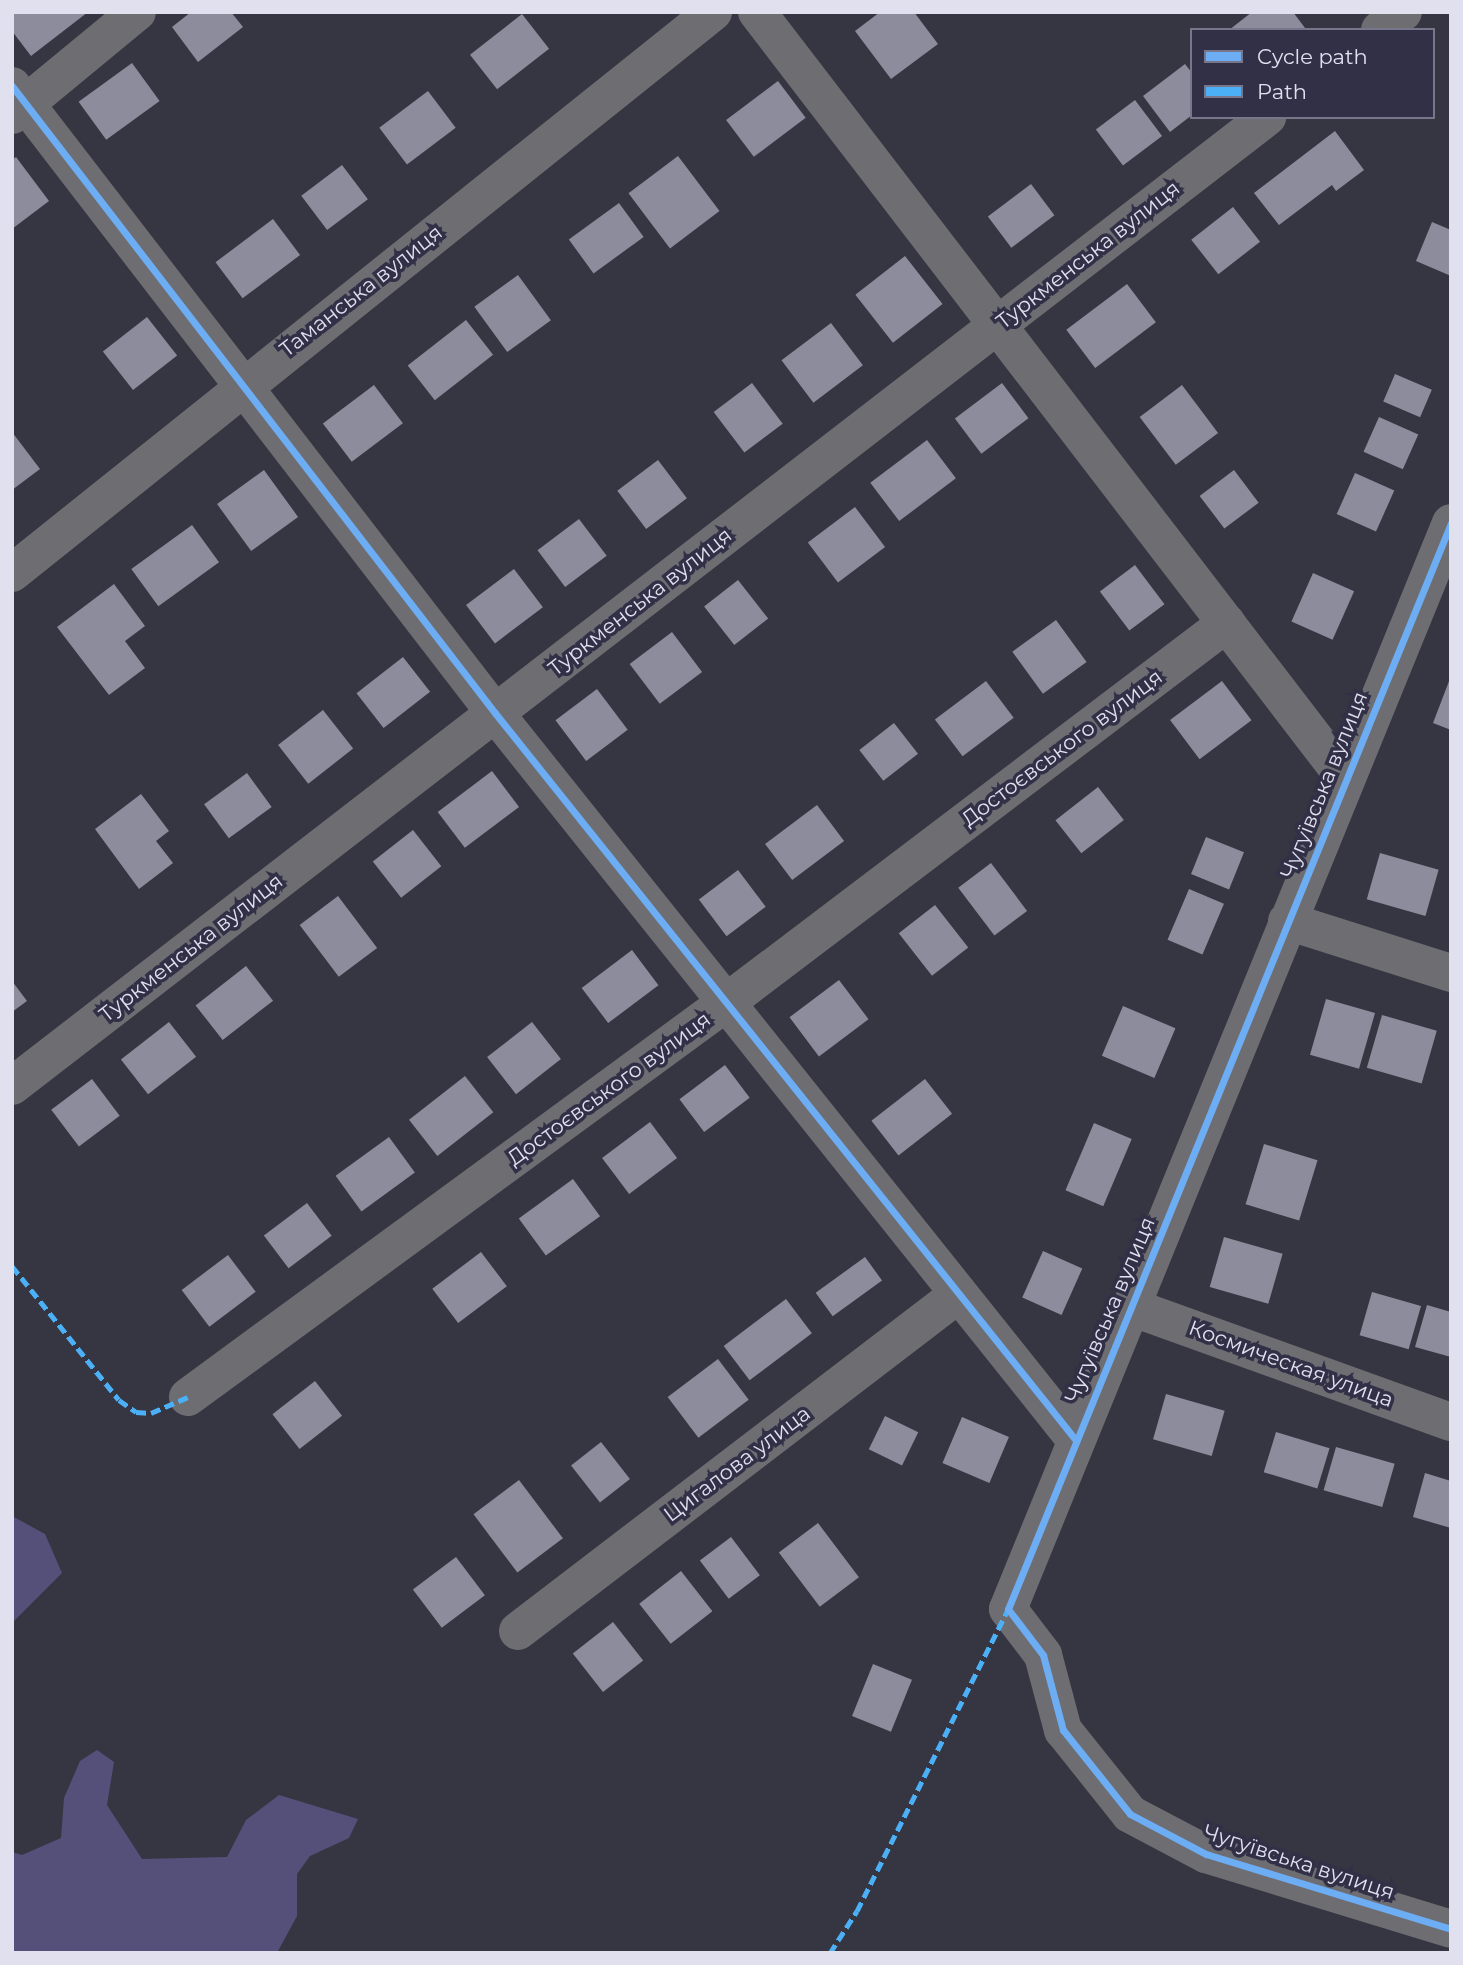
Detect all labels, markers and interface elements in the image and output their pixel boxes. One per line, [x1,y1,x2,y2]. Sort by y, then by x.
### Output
legend [1190,28,1435,119]
text: Cycle path [1257,44,1368,69]
text: Path [1257,79,1307,104]
street label: Туркменська вулиця [991,176,1185,334]
street label: Таманська вулиця [275,220,447,362]
street label: Туркменська вулиця [543,523,737,681]
street label: Достоєвського вулиця [957,664,1167,832]
street label: Чугуївська вулиця [1275,688,1373,882]
street label: Туркменська вулиця [94,869,288,1027]
street label: Достоєвського вулиця [503,1007,715,1171]
street label: Чугуївська вулиця [1060,1213,1160,1407]
street label: Космическая улица [1185,1315,1397,1413]
street label: Цигалова улица [659,1401,815,1527]
street label: Чугуївська вулиця [1200,1819,1398,1905]

